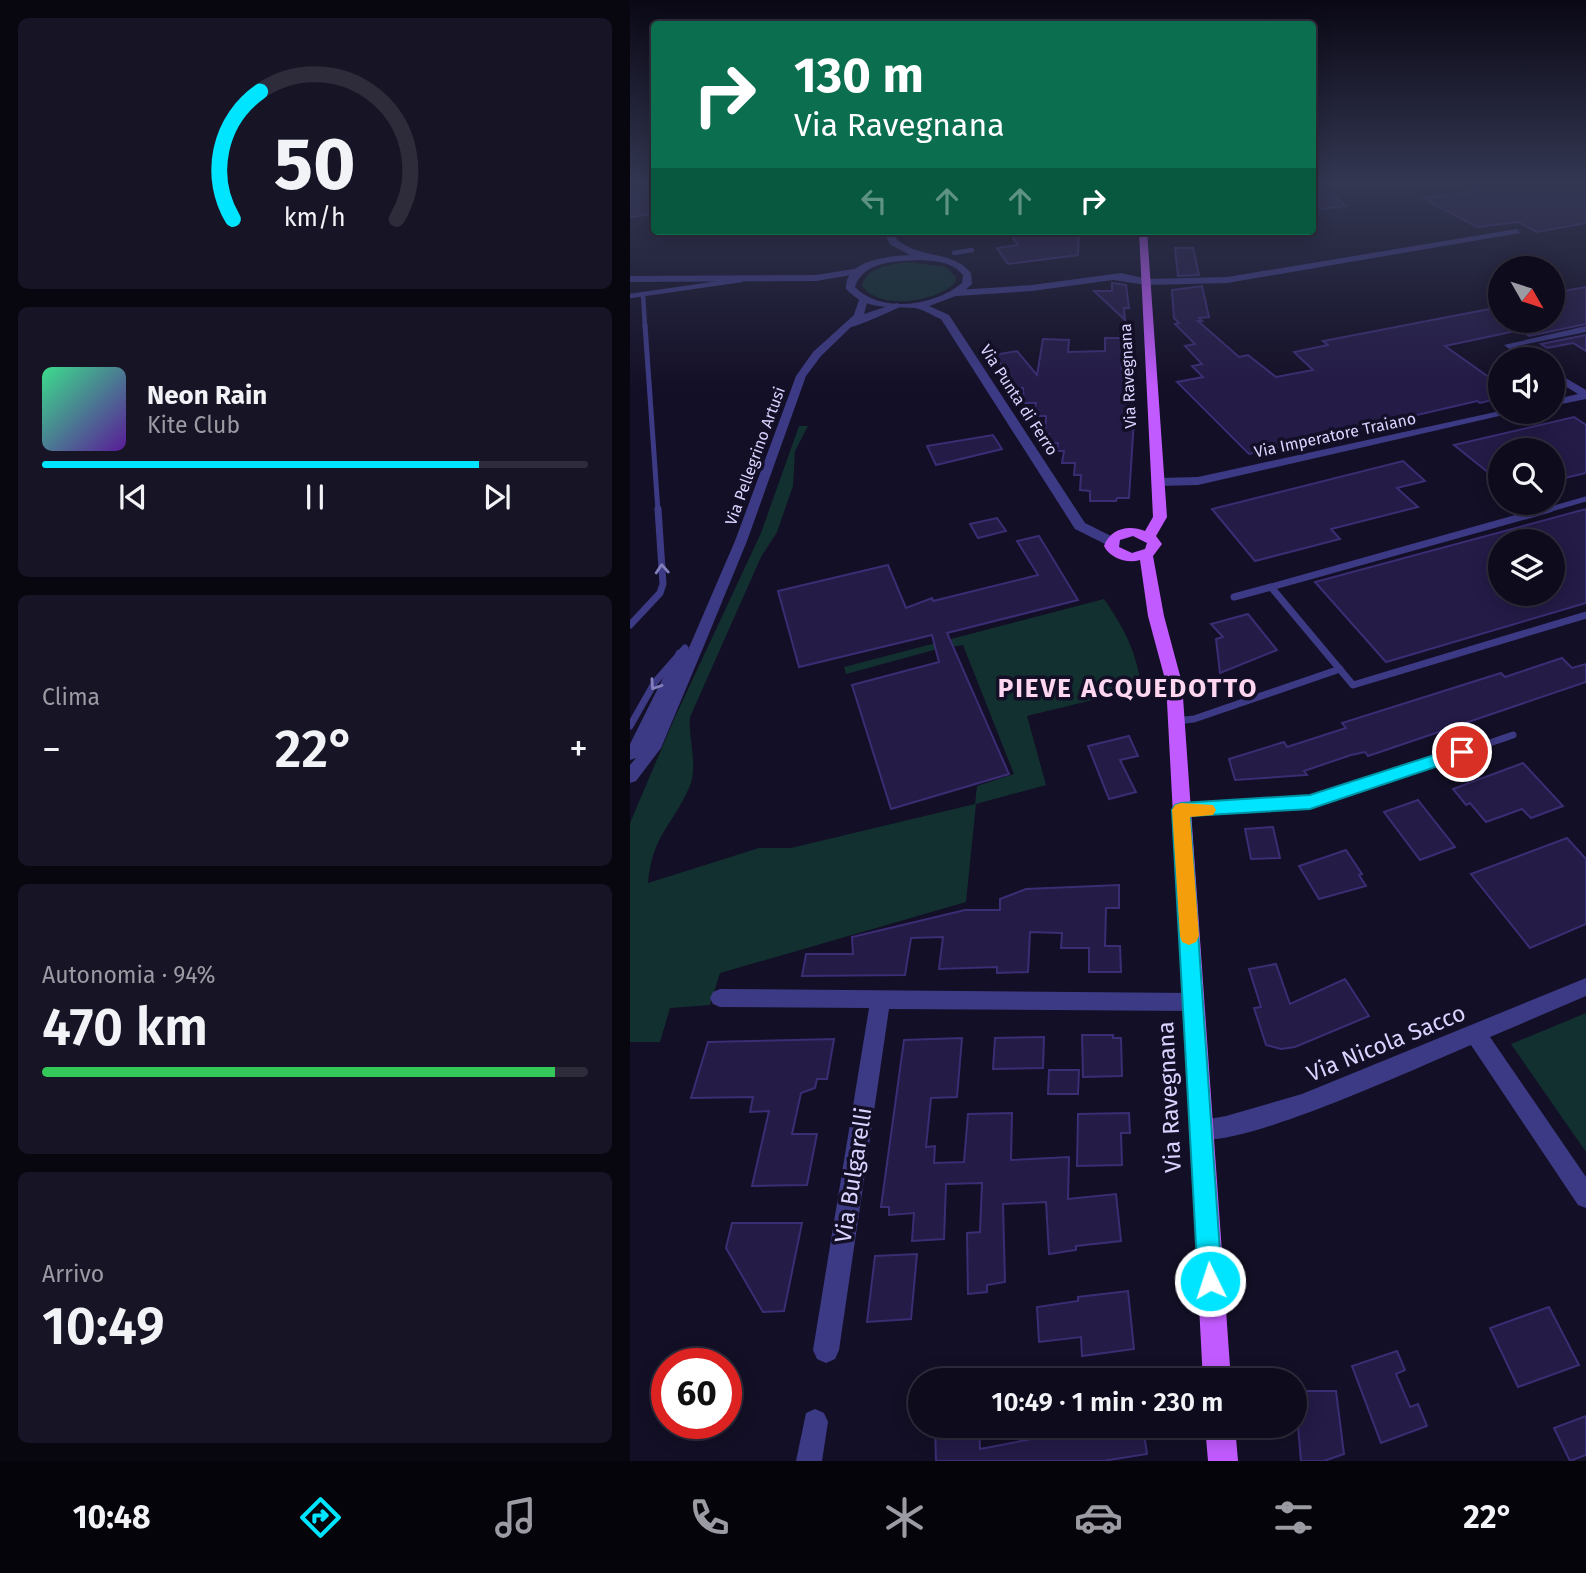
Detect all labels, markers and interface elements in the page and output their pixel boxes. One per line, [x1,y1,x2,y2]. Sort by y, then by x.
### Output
text: 130 m [794,46,924,105]
icon: right [679,49,770,140]
text: Via Ravegnana [794,106,1005,144]
text: 50 [274,122,356,209]
icon: left [855,182,893,220]
icon: ahead [928,182,966,220]
icon: ahead [1001,182,1039,220]
icon: right [1074,182,1112,220]
text: km/h [284,203,346,233]
north arrow [1488,256,1564,332]
map controls [1488,256,1565,606]
street label: Via Ravegnana [1116,323,1140,429]
street label: Via Punta di Ferro [976,341,1062,459]
button: sound [1488,347,1565,424]
text: Neon Rain [147,380,267,411]
street label: Via Pellegrino Artusi [721,384,789,528]
street label: Via Imperatore Traiano [1252,409,1418,461]
text: Kite Club [147,411,240,439]
button: search [1488,438,1565,515]
icon: previous [114,478,152,516]
icon: pause [296,478,334,516]
icon: next [478,478,516,516]
button: layers [1488,529,1565,606]
one-way arrow [655,563,670,574]
district label: PIEVE ACQUEDOTTO [998,673,1258,704]
one-way arrow [651,677,663,690]
text: Clima [42,683,100,711]
text: 22° [275,718,355,781]
pin [1432,722,1492,782]
text: − [42,726,61,772]
text: + [569,726,588,772]
icon: arrive [1443,733,1481,771]
text: Autonomia · 94% [42,961,215,989]
text: 470 km [42,996,208,1059]
street label: Via Nicola Sacco [1302,998,1470,1088]
street label: Via Ravegnana [1151,1021,1187,1173]
street label: Via Bulgarelli [828,1105,878,1245]
position arrow [1173,1244,1247,1318]
text: Arrivo [42,1260,104,1288]
text: 10:49 [42,1295,165,1358]
speed limit sign: 60 [651,1348,742,1439]
text: 10:49 · 1 min · 230 m [992,1387,1223,1418]
icon: directions [296,1493,345,1542]
icon: music [491,1493,540,1542]
icon: phone [685,1493,734,1542]
icon: climate [880,1493,929,1542]
icon: car [1074,1493,1123,1542]
icon: filters [1269,1493,1318,1542]
text: 10:48 [73,1498,151,1536]
text: 22° [1463,1498,1513,1536]

